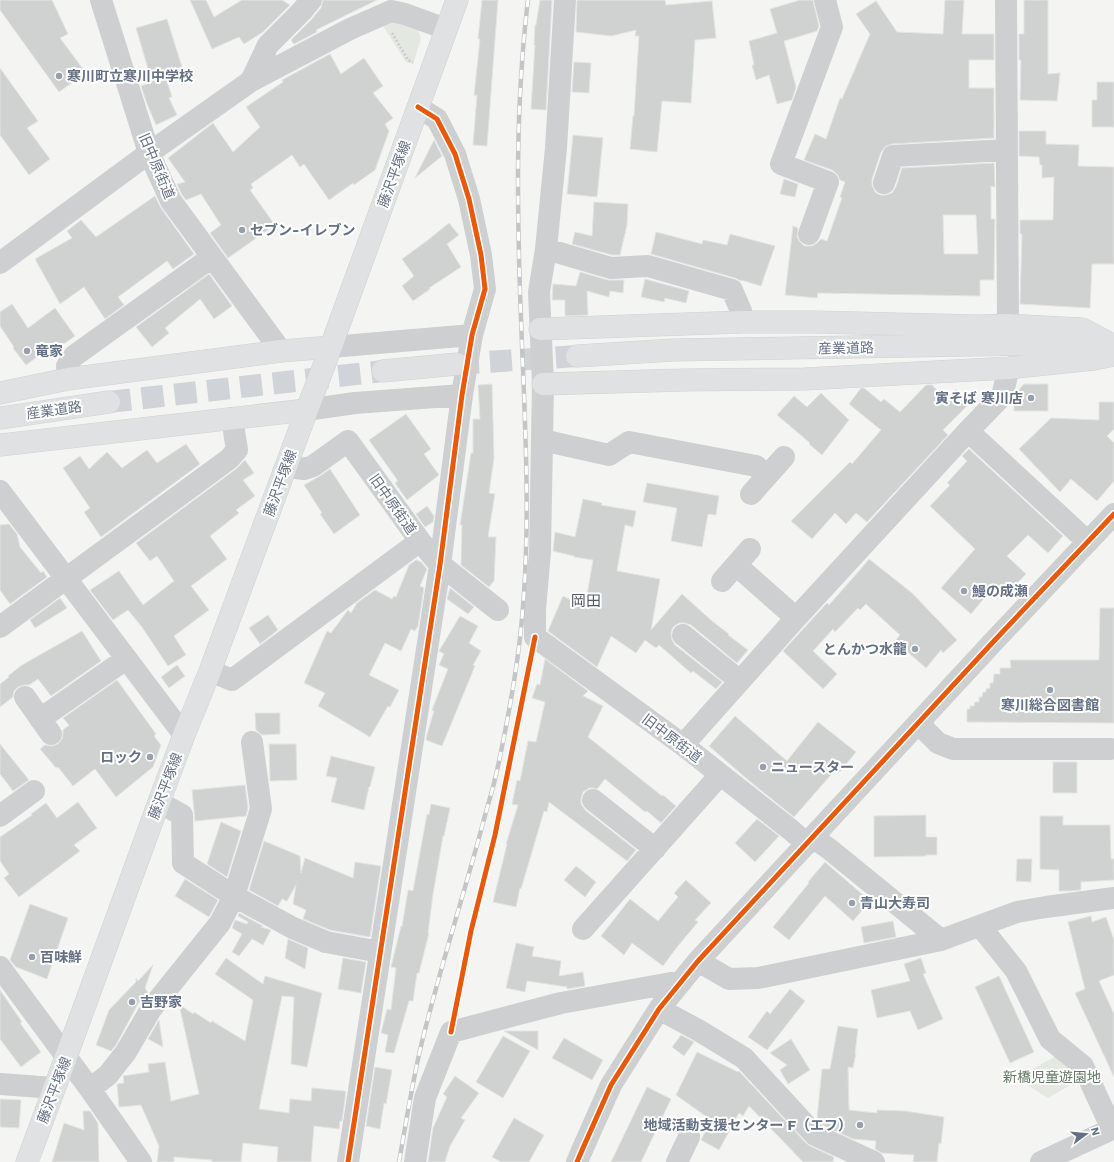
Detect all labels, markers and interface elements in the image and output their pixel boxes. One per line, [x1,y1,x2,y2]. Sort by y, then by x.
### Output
place label: 寒川町立寒川中学校 [67,68,193,84]
marker: 寒川町立寒川中学校 [54,71,64,81]
street label: 旧中原街道 [136,131,178,201]
street label: 藤沢平塚線 [375,138,413,210]
place label: セブン-イレブン [250,222,355,238]
marker: セブン-イレブン [237,225,247,235]
street label: 産業道路 [818,340,874,356]
place label: 竜家 [35,343,63,359]
marker: 竜家 [22,346,32,356]
place label: 寅そば 寒川店 [935,390,1023,406]
marker: 寅そば 寒川店 [1026,393,1036,403]
street label: 産業道路 [25,398,83,422]
street label: 藤沢平塚線 [261,447,299,519]
street label: 旧中原街道 [366,471,420,537]
place label: 鰻の成瀬 [972,583,1028,599]
marker: 鰻の成瀬 [959,586,969,596]
district label: 岡田 [571,592,601,610]
place label: とんかつ水龍 [823,641,907,657]
marker: とんかつ水龍 [910,644,920,654]
marker: 寒川総合図書館 [1045,685,1055,695]
place label: 寒川総合図書館 [1001,697,1099,713]
street label: 旧中原街道 [639,711,705,765]
place label: ロック [100,749,142,765]
street label: 藤沢平塚線 [145,750,185,822]
marker: ロック [145,752,155,762]
place label: ニュースター [771,759,854,775]
marker: ニュースター [758,762,768,772]
place label: 青山大寿司 [860,895,930,911]
marker: 青山大寿司 [847,898,857,908]
place label: 百味鮮 [40,949,82,965]
marker: 百味鮮 [27,952,37,962]
place label: 吉野家 [140,994,182,1010]
marker: 吉野家 [127,997,137,1007]
street label: 藤沢平塚線 [34,1054,74,1126]
park label: 新橋児童遊園地 [1003,1069,1101,1085]
north arrow [1066,1114,1106,1154]
place label: 地域活動支援センター F（エフ） [643,1117,852,1133]
marker: 地域活動支援センター F（エフ） [855,1120,865,1130]
text: N [1088,1126,1103,1137]

